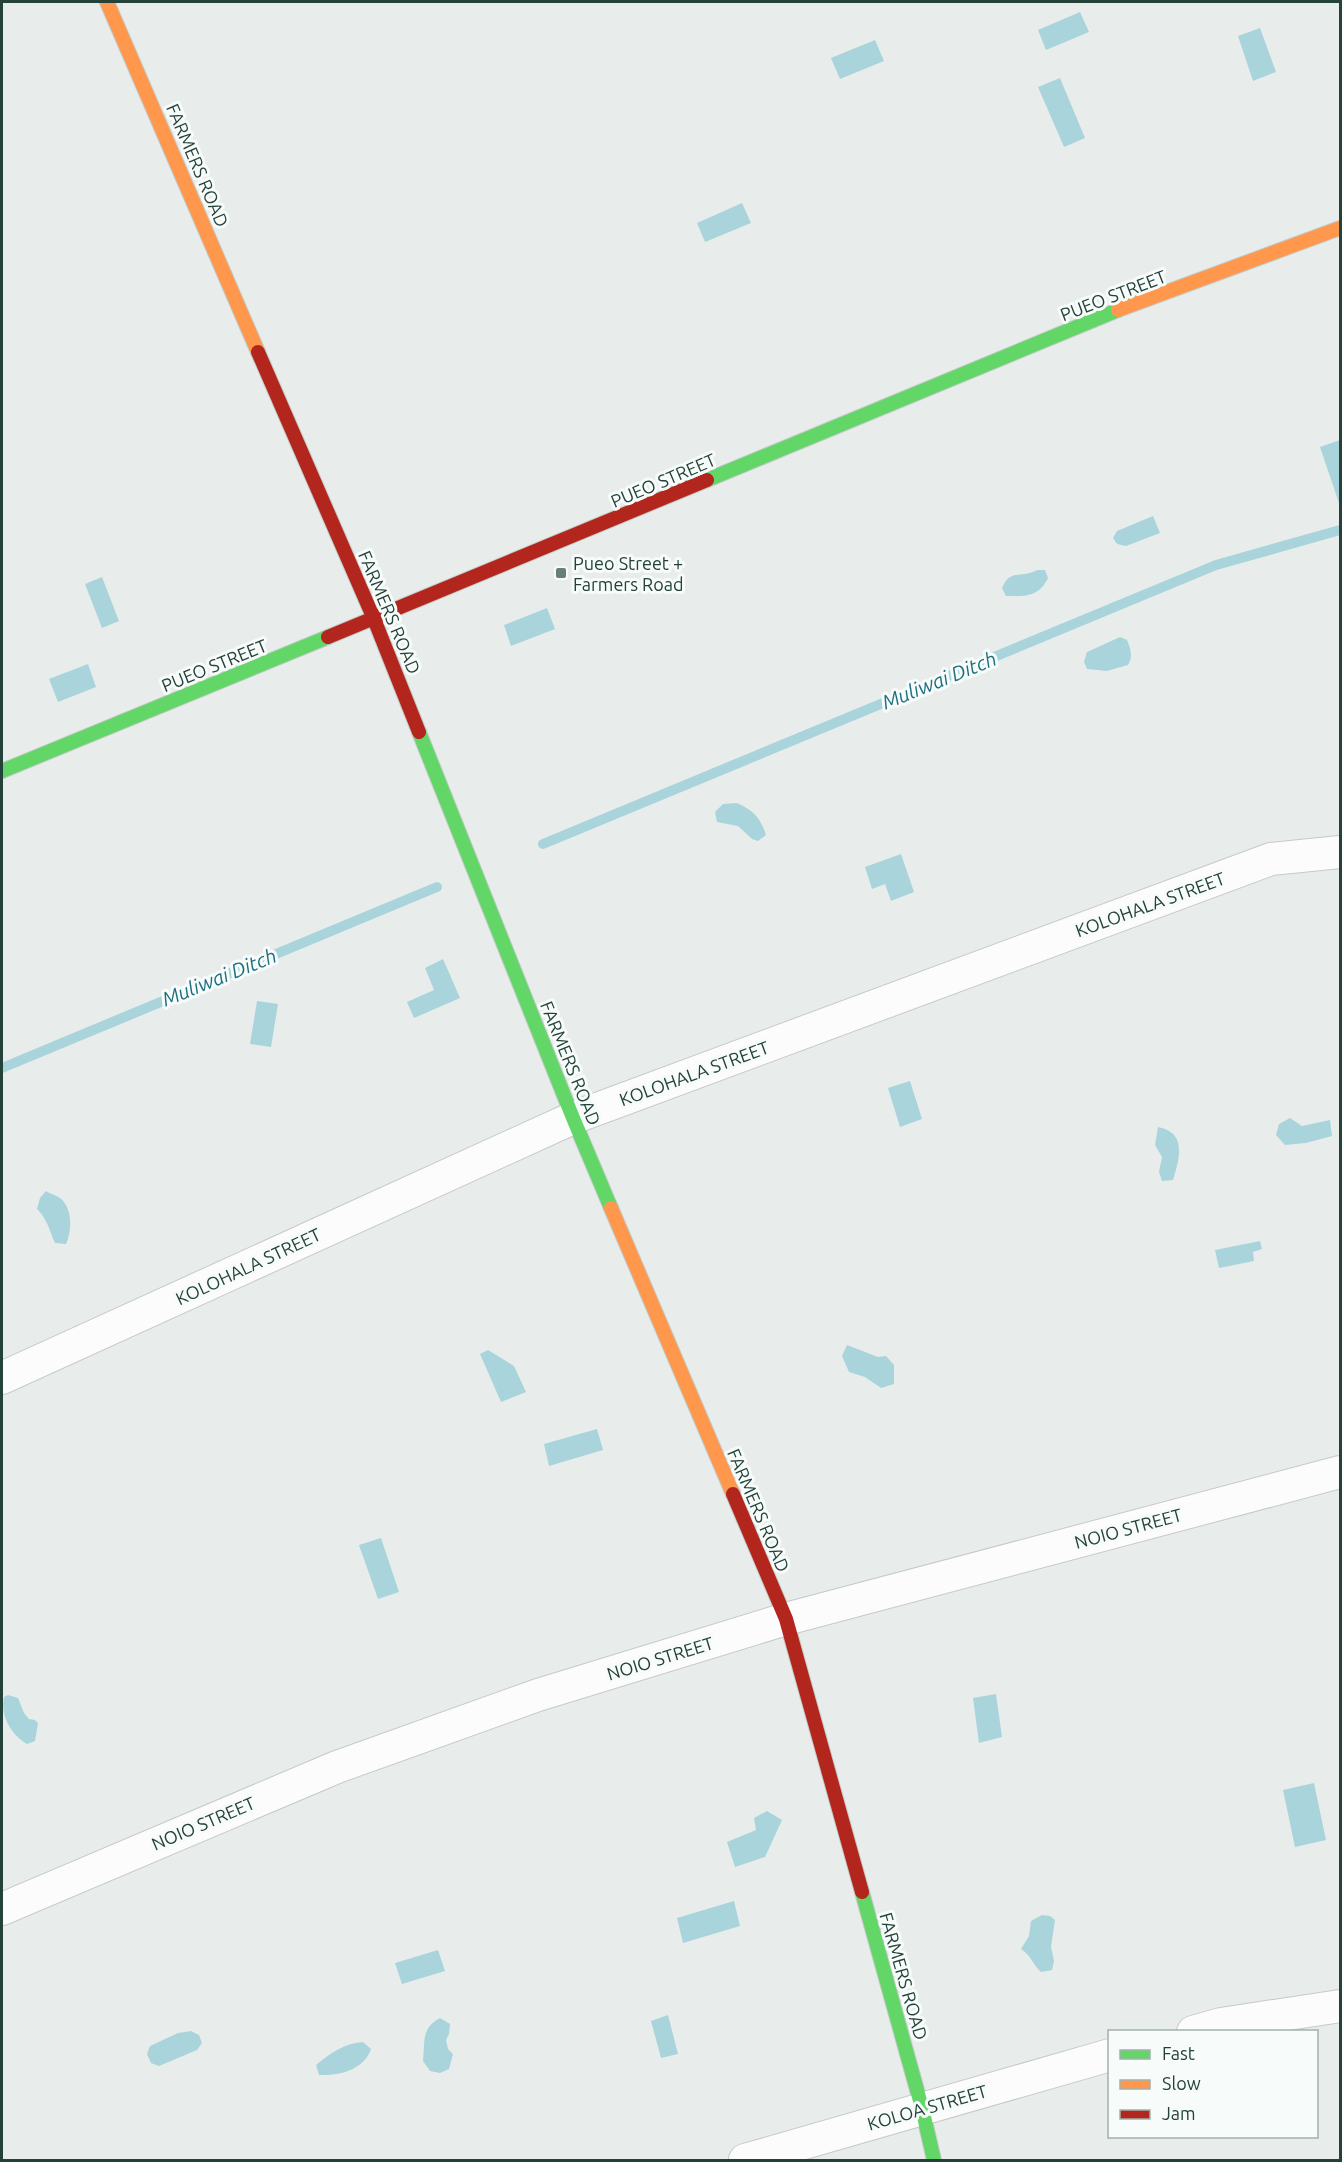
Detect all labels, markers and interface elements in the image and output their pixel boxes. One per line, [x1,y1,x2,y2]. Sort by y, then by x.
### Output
street label: FARMERS ROAD [163,100,233,230]
street label: PUEO STREET [1057,266,1169,324]
street label: PUEO STREET [608,449,718,511]
street label: FARMERS ROAD [355,547,425,677]
place label: Pueo Street + Farmers Road [573,553,684,594]
marker: Pueo Street + Farmers Road [554,566,568,580]
street label: PUEO STREET [158,635,270,695]
water label: Muliwai Ditch [878,647,1000,713]
street label: KOLOHALA STREET [1073,868,1227,940]
water label: Muliwai Ditch [158,944,280,1010]
street label: FARMERS ROAD [537,998,605,1128]
street label: KOLOHALA STREET [617,1037,771,1109]
street label: KOLOHALA STREET [172,1224,324,1308]
street label: FARMERS ROAD [724,1445,794,1575]
street label: NOIO STREET [1072,1504,1184,1552]
street label: NOIO STREET [604,1632,716,1684]
street label: NOIO STREET [148,1792,258,1854]
street label: FARMERS ROAD [876,1910,932,2042]
legend [1108,2030,1318,2138]
text: Fast [1162,2043,1195,2063]
text: Slow [1162,2073,1201,2093]
street label: KOLOA STREET [865,2080,989,2134]
text: Jam [1162,2103,1196,2123]

